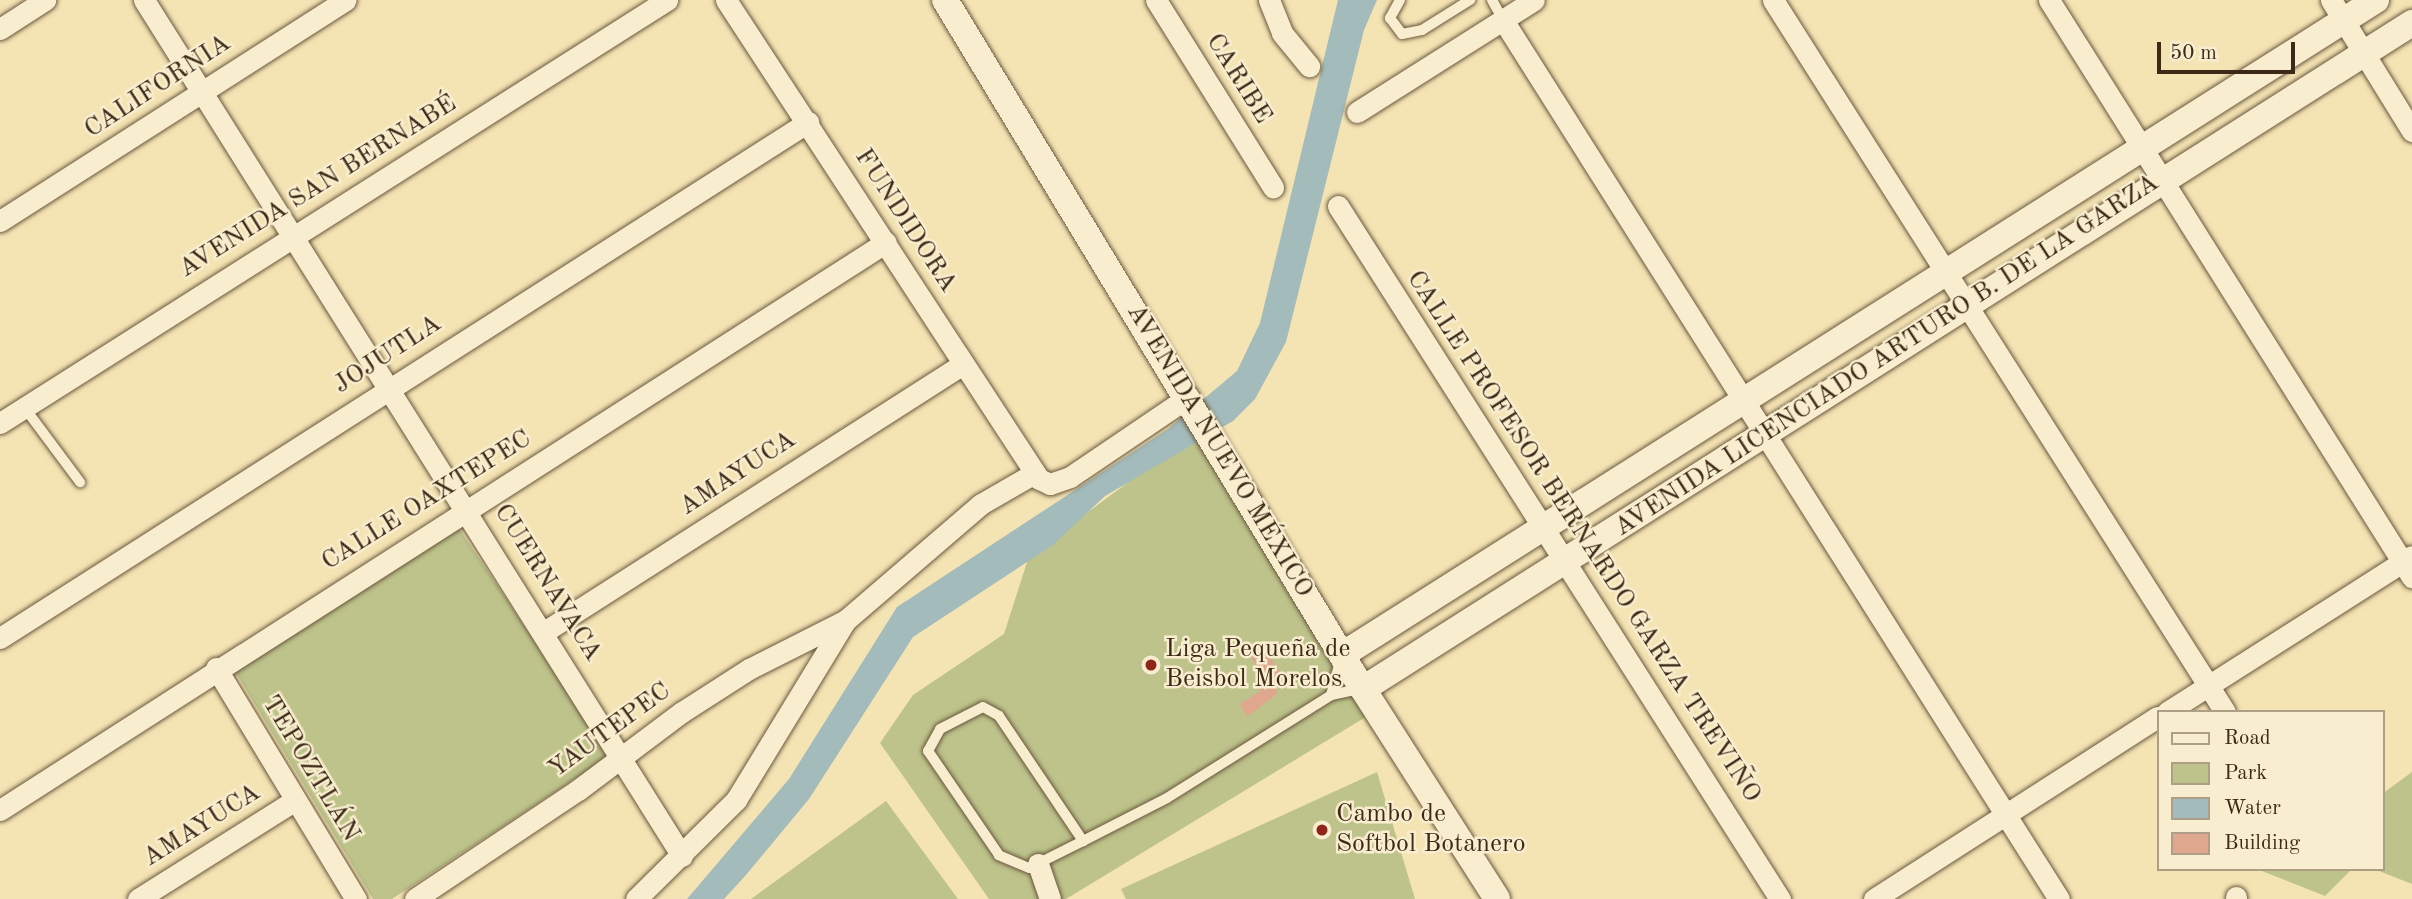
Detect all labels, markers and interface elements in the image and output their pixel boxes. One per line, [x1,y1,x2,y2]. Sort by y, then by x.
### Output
street label: CALIFORNIA [79,28,237,146]
street label: CARIBE [1198,28,1278,130]
scale bar [2160,28,2298,72]
text: 50 m [2170,43,2217,64]
street label: AVENIDA SAN BERNABÉ [173,89,463,285]
street label: FUNDIDORA [847,143,963,299]
street label: AVENIDA LICENCIADO ARTURO B. DE LA GARZA [1609,168,2165,544]
street label: CALLE PROFESOR BERNARDO GARZA TREVIÑO [1399,265,1767,809]
street label: AVENIDA NUEVO MÉXICO [1119,299,1319,603]
street label: JOJUTLA [328,309,448,401]
street label: CALLE OAXTEPEC [316,424,538,578]
street label: AMAYUCA [674,425,802,523]
street label: CUERNAVACA [486,498,608,668]
place label: Liga Pequeña de Beisbol Morelos [1165,634,1350,696]
marker: Liga Pequeña de Beisbol Morelos [1143,657,1159,673]
street label: YAUTEPEC [543,676,677,786]
street label: TEPOZTLÁN [254,690,366,848]
legend [2156,710,2384,871]
text: Road [2224,728,2271,749]
text: Park [2224,763,2267,784]
street label: AMAYUCA [137,778,267,874]
text: Water [2224,798,2281,819]
place label: Cambo de Softbol Botanero [1336,799,1526,860]
marker: Cambo de Softbol Botanero [1314,822,1330,838]
text: Building [2224,833,2300,854]

